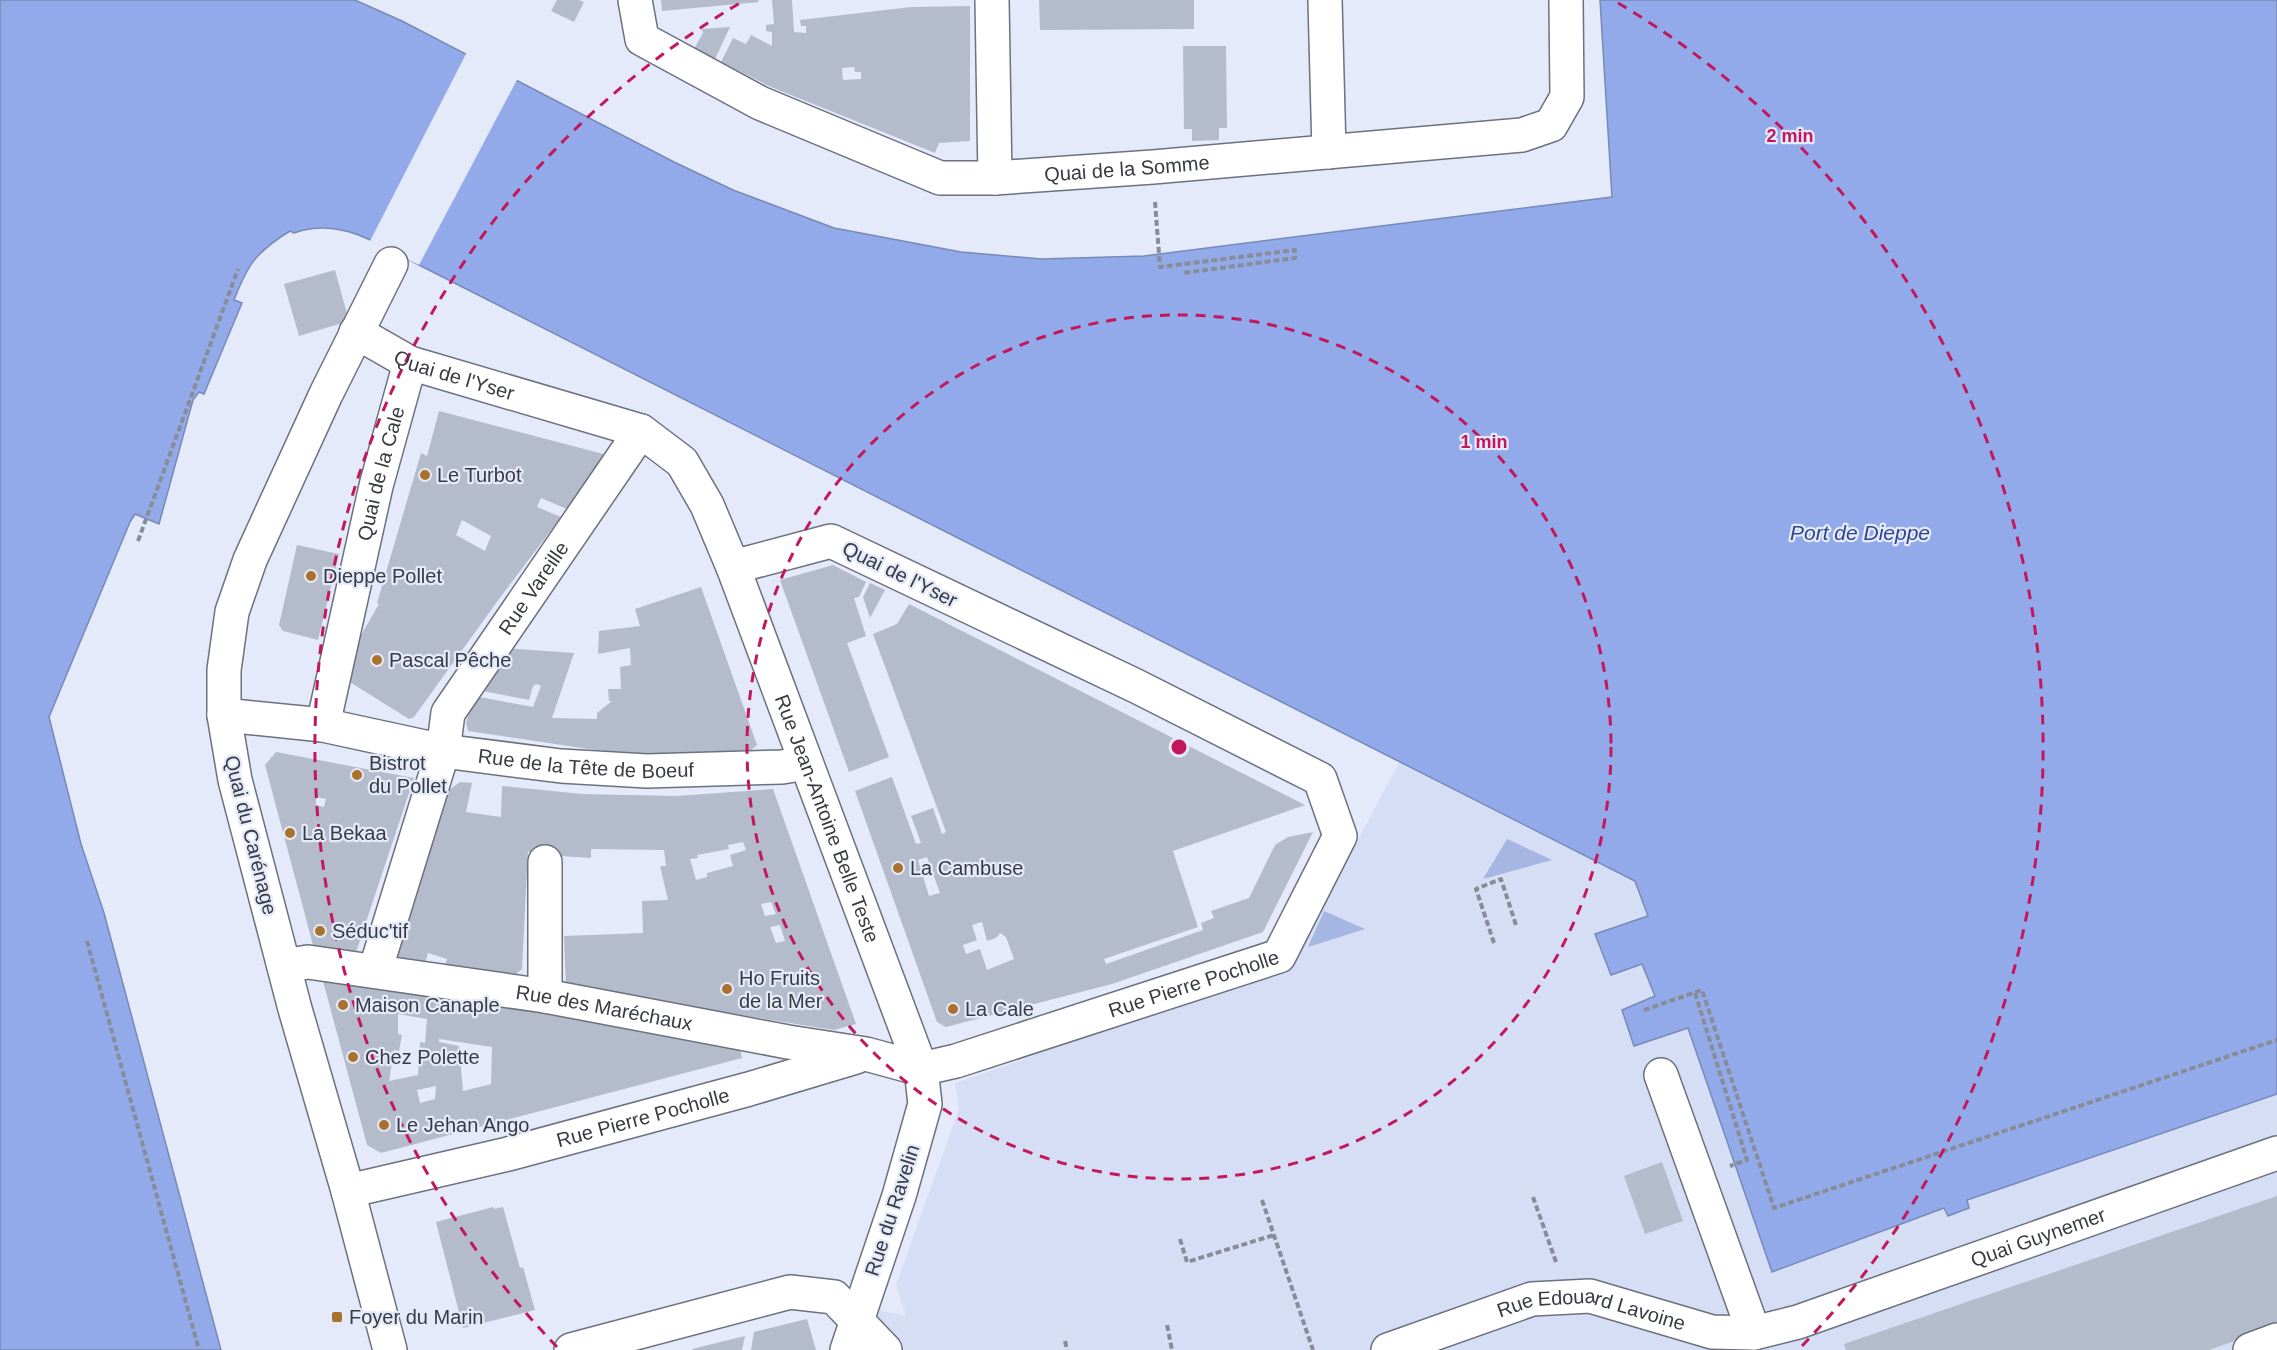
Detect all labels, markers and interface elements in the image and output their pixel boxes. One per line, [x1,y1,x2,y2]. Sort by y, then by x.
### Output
text: 2 min [1766,126,1814,146]
street label: Quai de la Somme [1043,151,1210,186]
street label: Quai de l'Yser [390,345,517,404]
street label: Quai de la Cale [353,404,408,543]
text: 1 min [1460,432,1508,452]
place label: Le Turbot [437,464,522,486]
marker: Le Turbot [418,468,432,482]
water label: Port de Dieppe [1790,521,1930,544]
street label: Rue Vareille [494,537,573,639]
street label: Quai de l'Yser [839,537,961,611]
place label: Dieppe Pollet [323,565,442,587]
marker: Dieppe Pollet [304,569,318,583]
place label: Pascal Pêche [389,649,511,671]
marker: Pascal Pêche [370,653,384,667]
street label: Rue Jean-Antoine Belle Teste [771,691,884,946]
centre of rings [1169,737,1189,757]
street label: Rue de la Tête de Boeuf [477,745,695,782]
place label: Bistrot du Pollet [369,752,447,797]
street label: Quai du Carénage [221,753,281,917]
marker: Bistrot du Pollet [350,768,364,782]
place label: La Bekaa [302,822,387,844]
marker: La Bekaa [283,826,297,840]
place label: La Cambuse [910,857,1023,879]
marker: La Cambuse [891,861,905,875]
place label: Séduc'tif [332,920,409,942]
marker: Séduc'tif [313,924,327,938]
street label: Rue Pierre Pocholle [1106,946,1282,1022]
place label: Ho Fruits de la Mer [739,967,823,1012]
street label: Rue des Maréchaux [514,981,694,1035]
marker: Ho Fruits de la Mer [720,982,734,996]
place label: Maison Canaple [355,994,500,1016]
marker: Maison Canaple [336,998,350,1012]
place label: La Cale [965,998,1034,1020]
marker: La Cale [946,1002,960,1016]
place label: Chez Polette [365,1046,480,1068]
marker: Chez Polette [346,1050,360,1064]
street label: Rue Pierre Pocholle [554,1084,732,1151]
place label: Le Jehan Ango [396,1114,529,1136]
marker: Le Jehan Ango [377,1118,391,1132]
street label: Rue du Ravelin [860,1142,924,1278]
street label: Quai Guynemer [1968,1203,2109,1271]
street label: Rue Edouard Lavoine [1494,1285,1688,1335]
place label: Foyer du Marin [349,1306,484,1328]
marker: Foyer du Marin [330,1310,344,1324]

